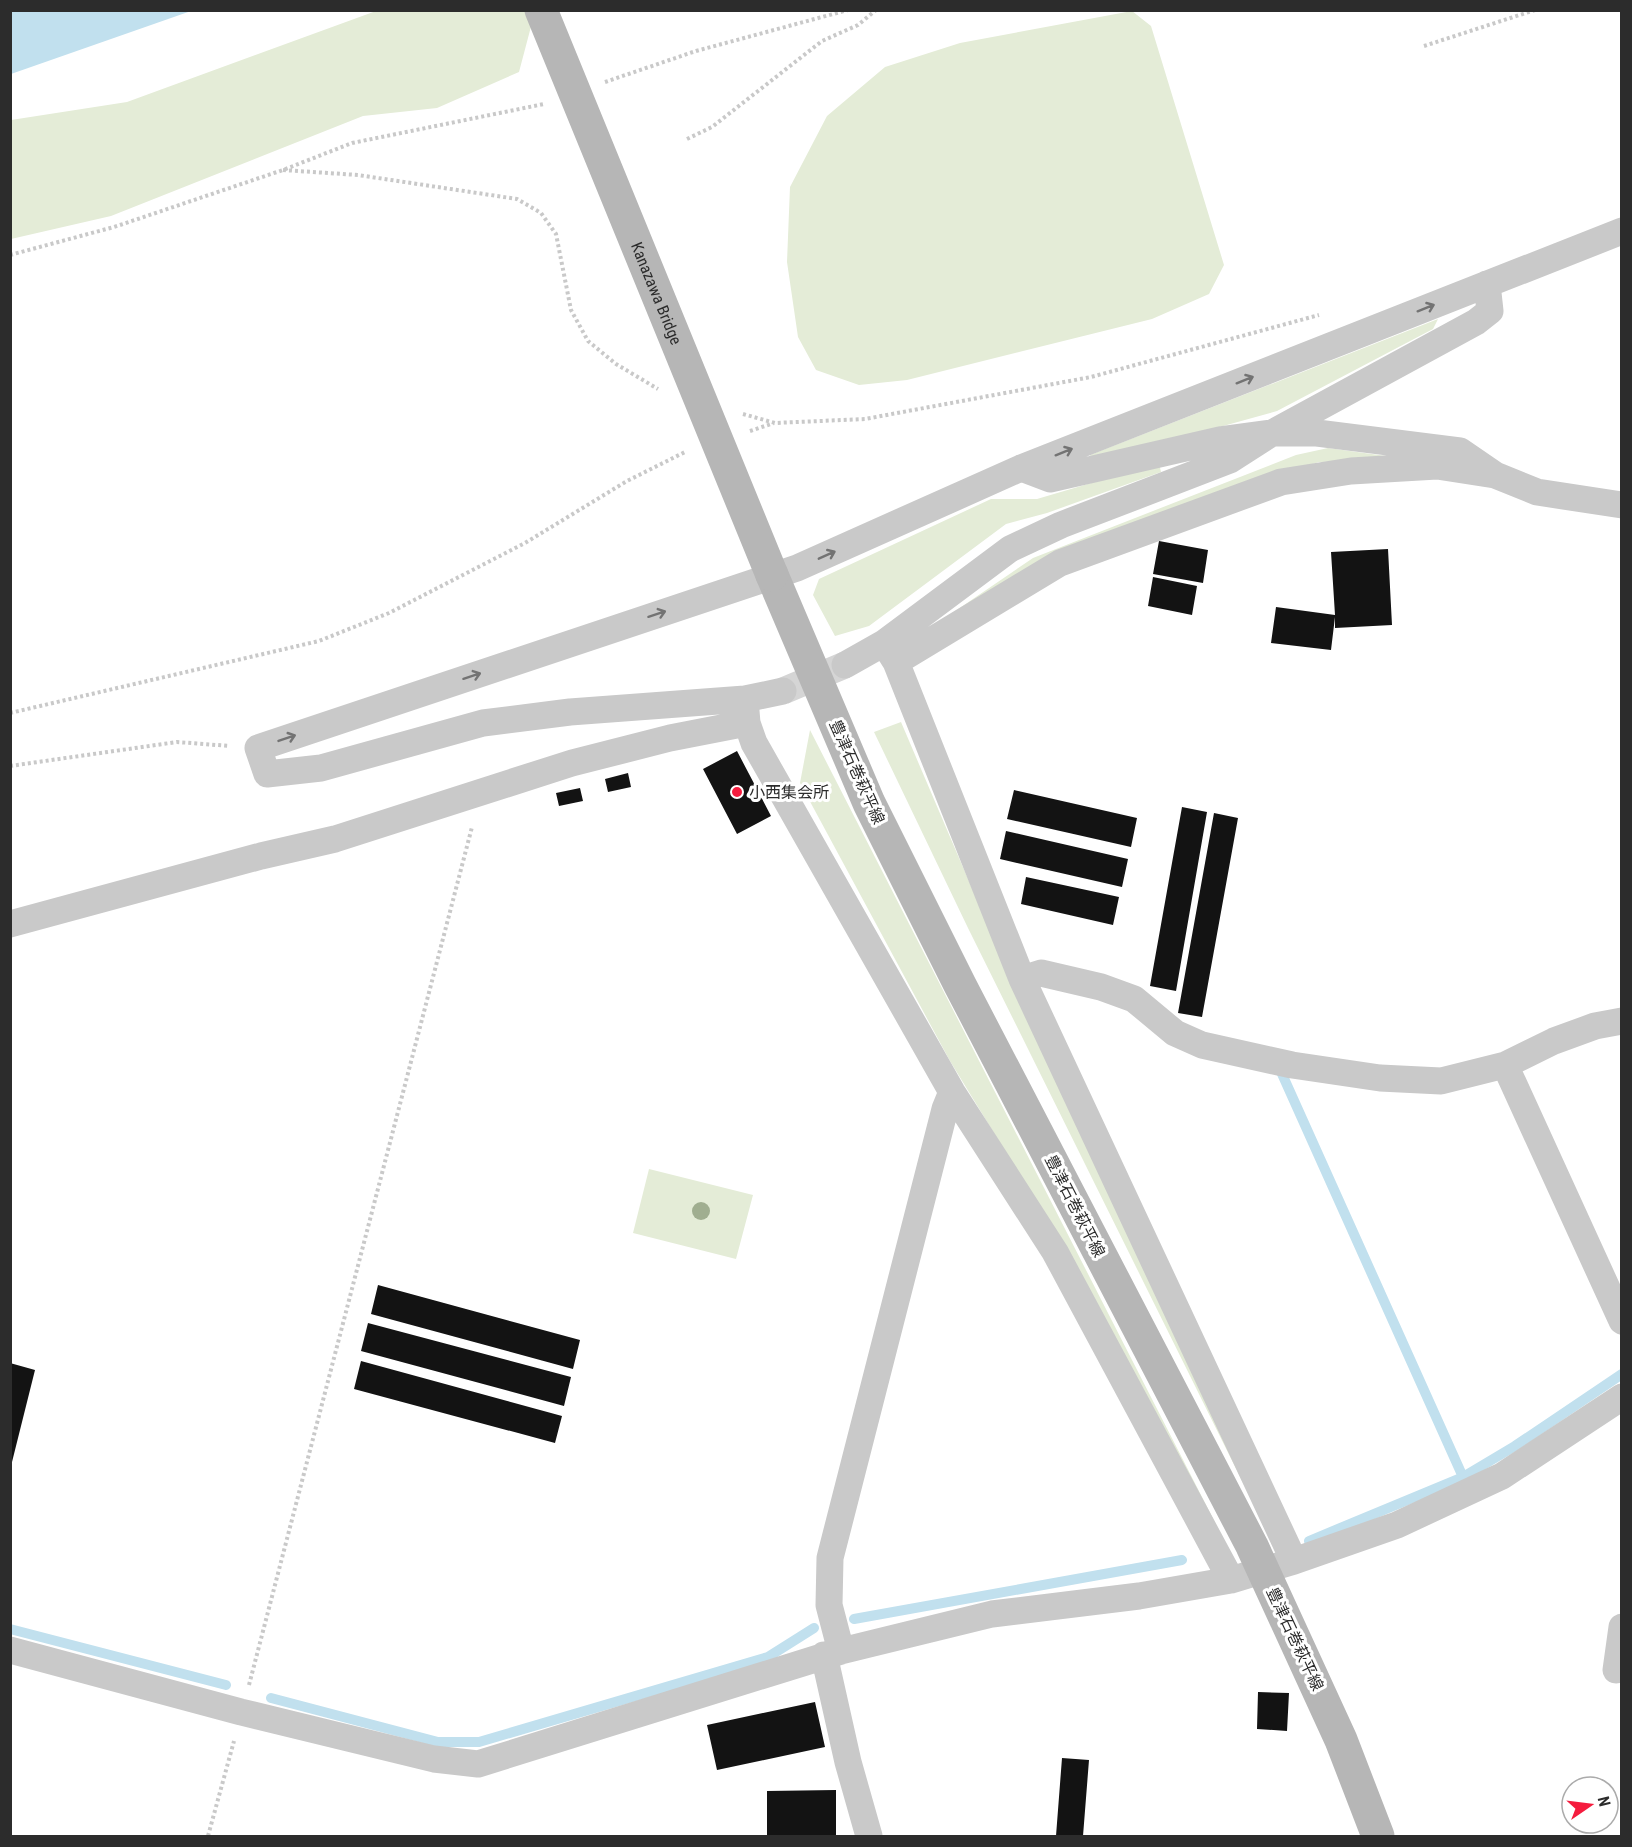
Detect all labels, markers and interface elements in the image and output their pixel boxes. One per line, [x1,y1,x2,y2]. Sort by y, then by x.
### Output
street label: Kanazawa Bridge [627,239,686,347]
one-way arrow [1417,302,1435,313]
one-way arrow [1235,374,1254,385]
one-way arrow [1054,446,1072,457]
one-way arrow [818,548,836,559]
one-way arrow [647,608,666,619]
one-way arrow [462,669,481,680]
street label: 豊津石巻萩平線 [826,717,888,827]
one-way arrow [277,731,296,742]
place label: 小西集会所 [749,783,829,802]
marker: 小西集会所 [730,785,744,799]
street label: 豊津石巻萩平線 [1041,1152,1109,1260]
street label: 豊津石巻萩平線 [1263,1584,1327,1694]
north arrow [1560,1775,1620,1835]
text: N [1594,1794,1614,1809]

